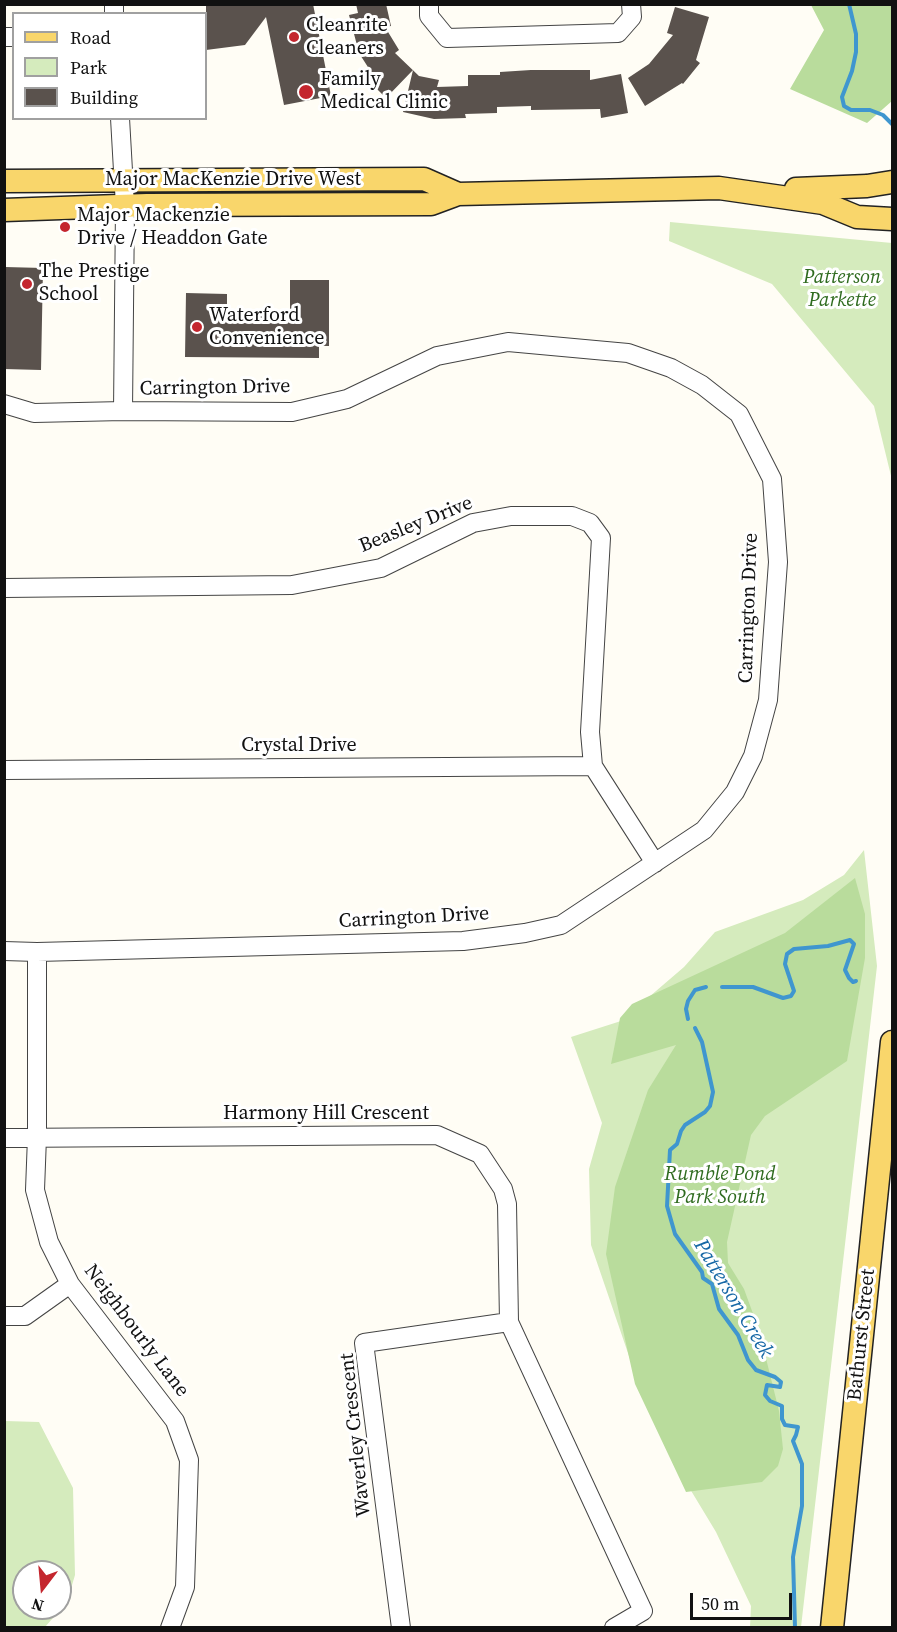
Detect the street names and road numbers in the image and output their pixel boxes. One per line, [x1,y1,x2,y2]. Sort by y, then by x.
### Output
street label: Major MacKenzie Drive West [105,168,361,192]
street label: Carrington Drive [140,375,290,401]
street label: Beasley Drive [356,491,476,559]
street label: Carrington Drive [734,532,764,684]
street label: Crystal Drive [241,734,357,758]
street label: Carrington Drive [338,902,490,934]
street label: Harmony Hill Crescent [223,1102,429,1126]
street label: Neighbourly Lane [78,1260,194,1402]
street label: Bathurst Street [843,1268,881,1402]
street label: Waverley Crescent [335,1352,377,1518]

